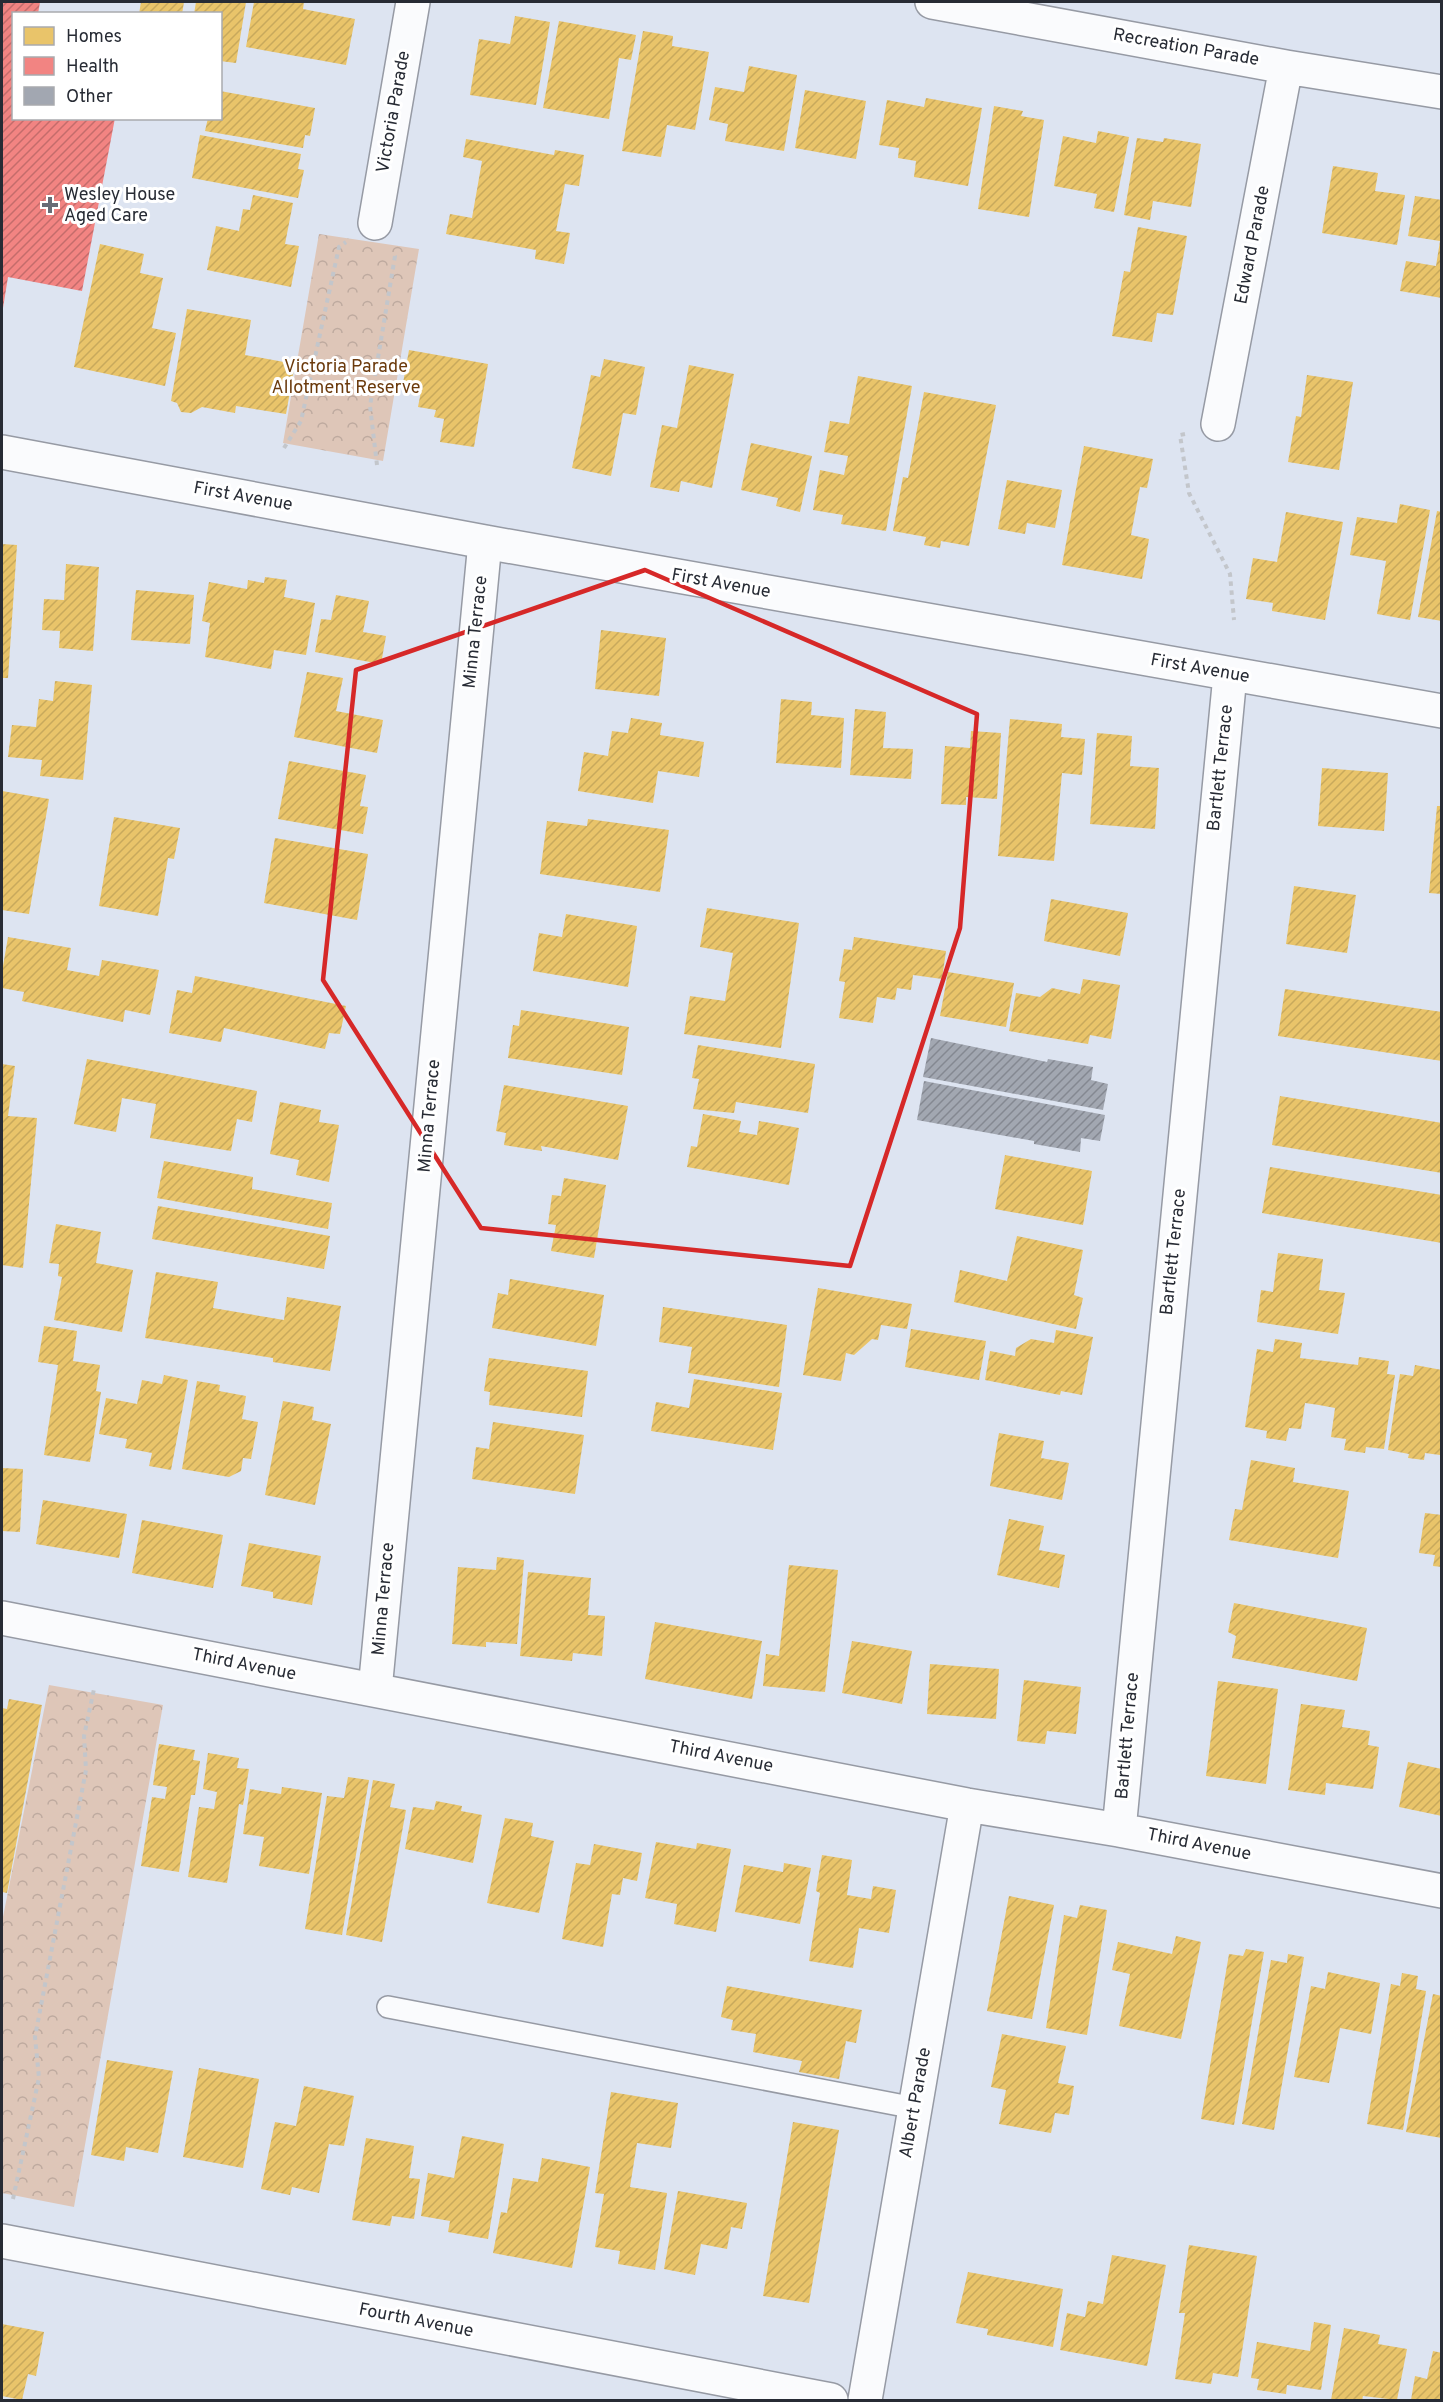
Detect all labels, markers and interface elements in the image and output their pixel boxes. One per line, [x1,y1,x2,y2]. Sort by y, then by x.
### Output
legend [12,12,222,120]
street label: Recreation Parade [1111,24,1261,72]
text: Homes [66,26,122,49]
street label: Victoria Parade [372,49,416,175]
text: Health [66,56,119,79]
text: Other [66,86,113,109]
place label: Wesley House Aged Care [64,184,175,228]
street label: Edward Parade [1230,184,1276,306]
marker: Wesley House Aged Care [41,196,59,214]
park label: Victoria Parade Allotment Reserve [271,356,421,400]
street label: First Avenue [192,477,294,517]
street label: First Avenue [670,564,772,604]
street label: Minna Terrace [459,574,493,690]
street label: First Avenue [1149,649,1251,689]
street label: Bartlett Terrace [1203,703,1239,833]
street label: Minna Terrace [414,1058,446,1174]
street label: Bartlett Terrace [1156,1187,1192,1317]
street label: Minna Terrace [368,1541,400,1657]
street label: Third Avenue [190,1644,298,1686]
street label: Bartlett Terrace [1111,1672,1145,1800]
street label: Third Avenue [667,1736,775,1778]
street label: Third Avenue [1145,1824,1253,1866]
street label: Albert Parade [895,2046,937,2160]
street label: Fourth Avenue [357,2299,475,2343]

